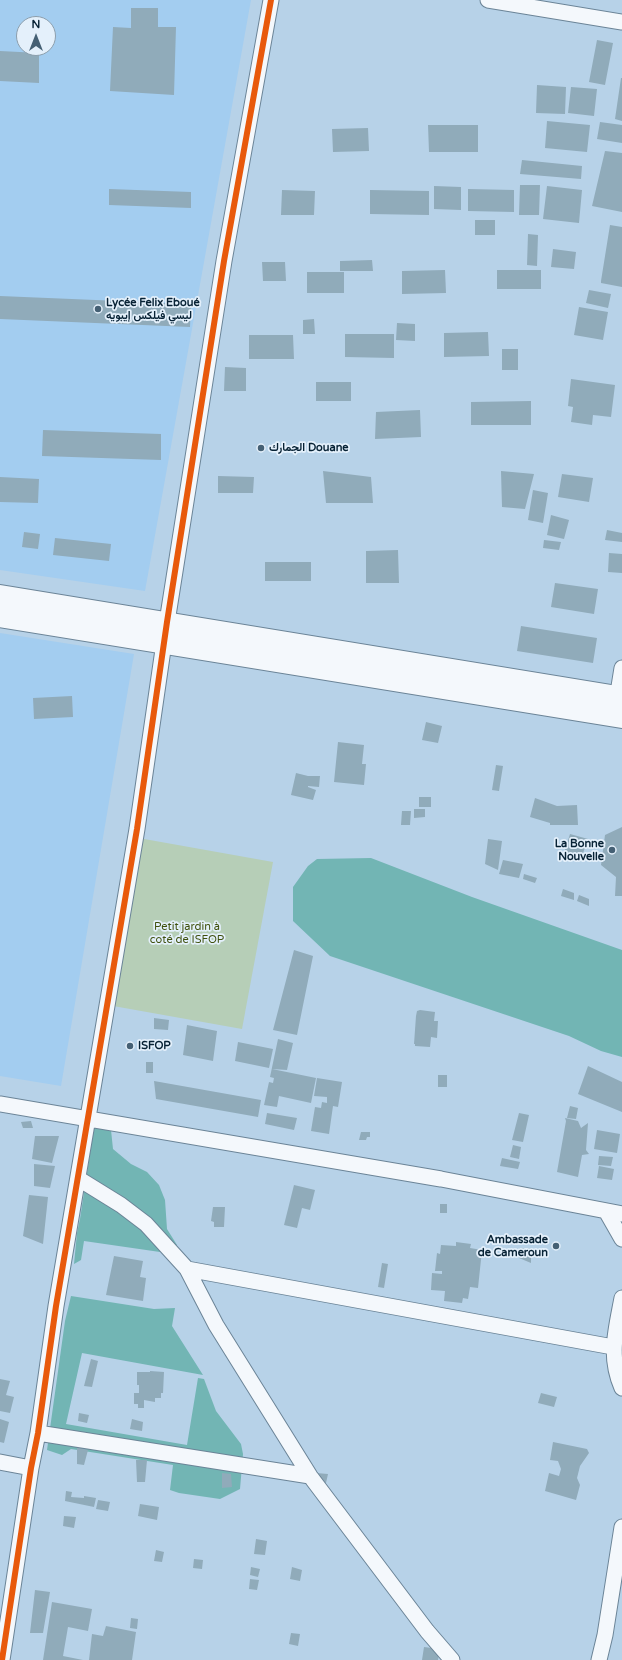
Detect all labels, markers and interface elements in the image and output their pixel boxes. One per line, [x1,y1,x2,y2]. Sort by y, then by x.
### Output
north arrow [16,16,56,56]
text: N [32,18,40,31]
place label: Lycée Felix Eboué ليسي فيلكس إيبويه [106,296,200,322]
marker: Lycée Felix Eboué ليسي فيلكس إيبويه [93,304,103,314]
place label: الجمارك Douane [269,441,349,455]
marker: الجمارك Douane [256,443,266,453]
place label: La Bonne Nouvelle [555,837,604,863]
marker: La Bonne Nouvelle [607,845,617,855]
park label: Petit jardin à coté de ISFOP [150,920,224,946]
place label: ISFOP [138,1039,171,1053]
marker: ISFOP [125,1041,135,1051]
place label: Ambassade de Cameroun [478,1233,548,1259]
marker: Ambassade de Cameroun [551,1241,561,1251]

